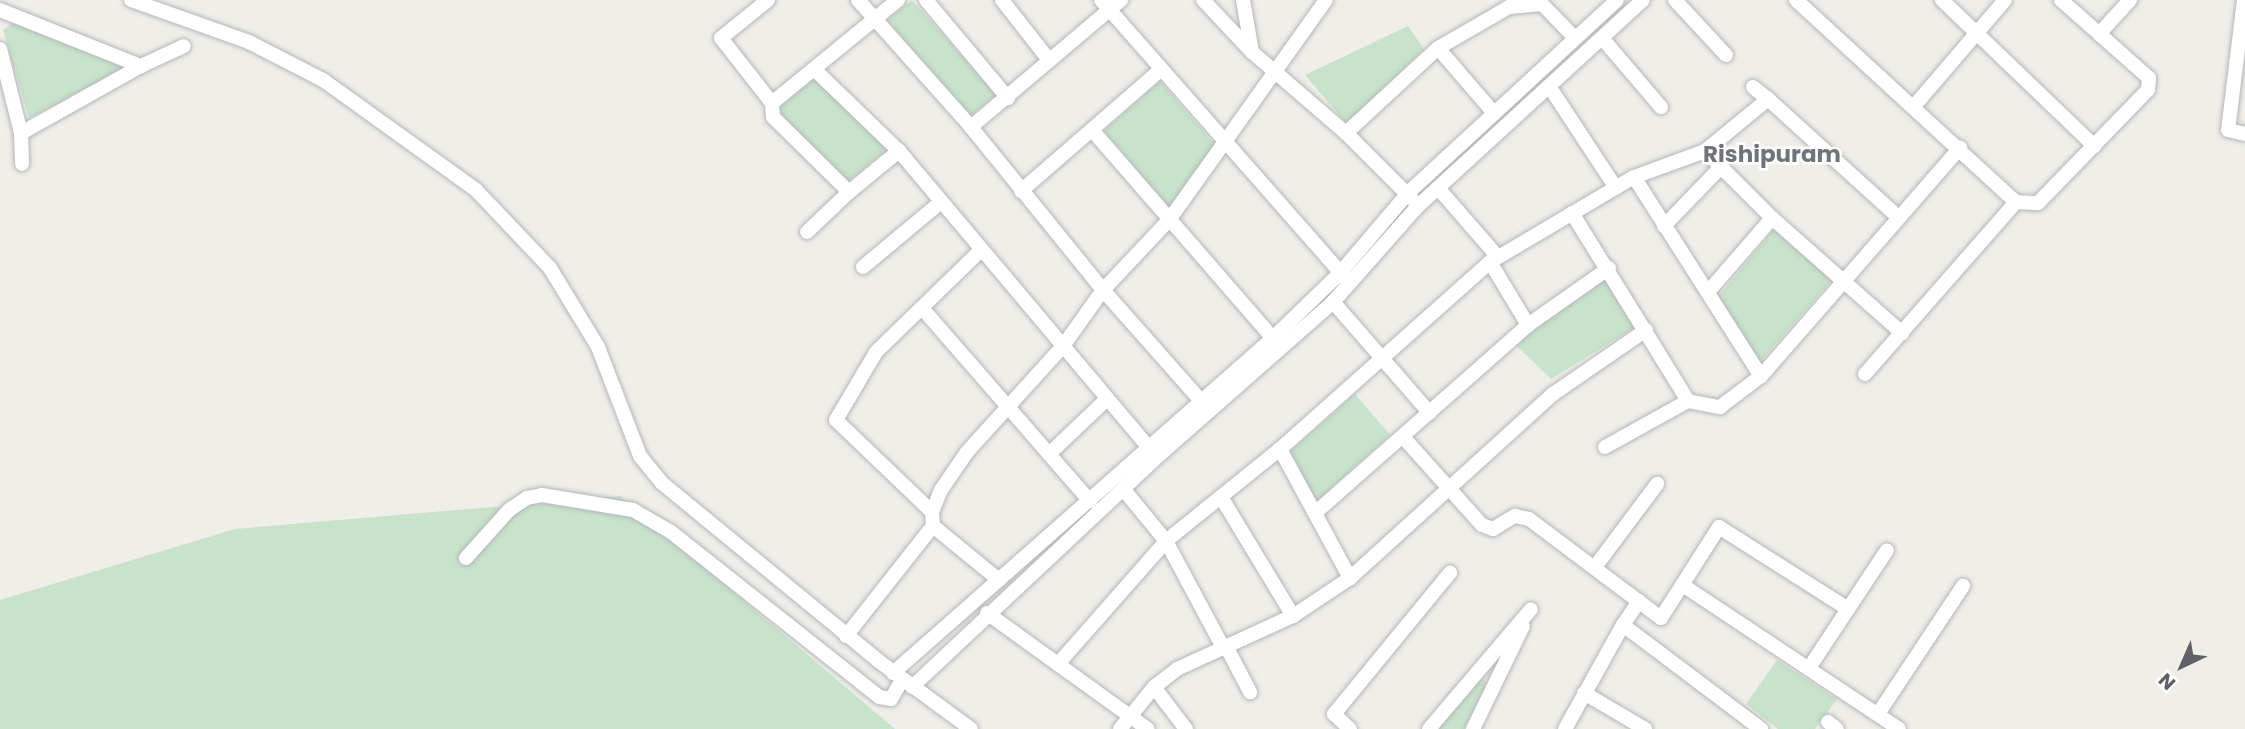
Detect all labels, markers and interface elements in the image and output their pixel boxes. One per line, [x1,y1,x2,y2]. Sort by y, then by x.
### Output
district label: Rishipuram [1703,140,1841,168]
north arrow [2147,631,2217,701]
text: N [2153,667,2182,696]

